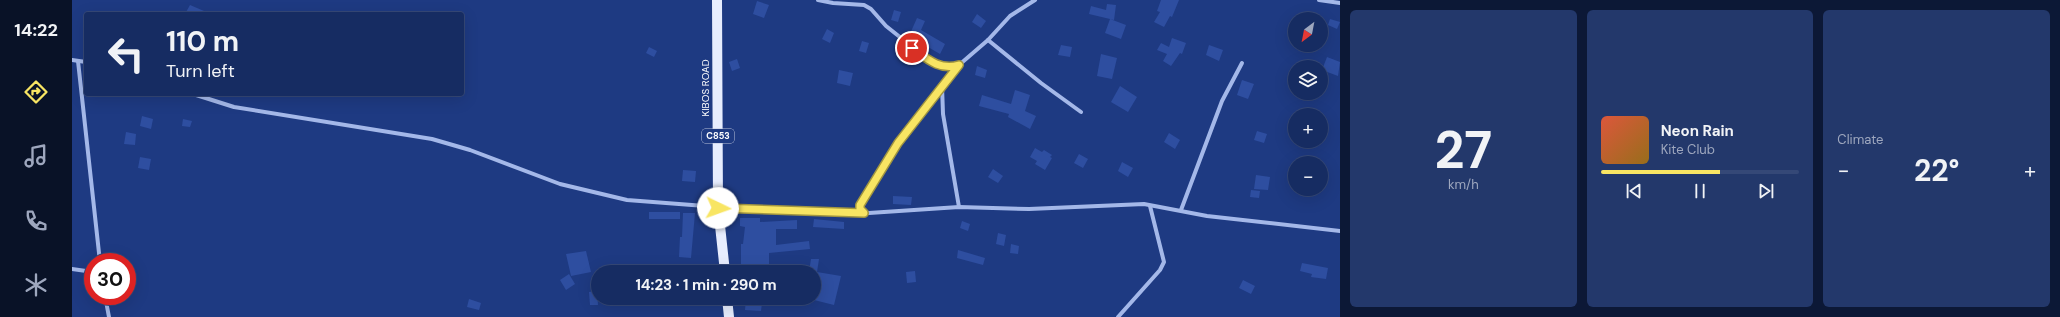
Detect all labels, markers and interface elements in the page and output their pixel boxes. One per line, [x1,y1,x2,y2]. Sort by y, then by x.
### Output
north arrow [1288,12,1328,52]
map controls [1288,12,1328,196]
text: 14:22 [14,18,58,42]
text: 110 m [166,23,239,60]
icon: left [100,28,152,80]
pin [895,31,929,65]
icon: arrive [901,37,923,59]
text: Turn left [166,59,235,83]
street label: KIBOS ROAD [699,59,712,117]
button: layers [1288,60,1328,100]
icon: directions [22,78,50,106]
button: + [1288,108,1328,148]
text: 27 [1435,116,1492,184]
text: Neon Rain [1661,121,1734,141]
road number: C853 [702,129,734,143]
text: Climate [1837,131,1883,148]
text: Kite Club [1661,141,1715,158]
icon: music [22,142,50,170]
text: 22° [1914,151,1959,190]
button: − [1288,156,1328,196]
text: − [1837,156,1849,185]
text: + [2024,156,2036,185]
text: km/h [1448,176,1479,193]
icon: previous [1623,180,1645,202]
icon: pause [1689,180,1711,202]
icon: next [1755,180,1777,202]
position arrow [697,187,739,229]
icon: phone [22,207,50,235]
speed limit sign: 30 [84,253,136,305]
icon: climate [22,271,50,299]
text: 14:23 · 1 min · 290 m [635,275,777,295]

